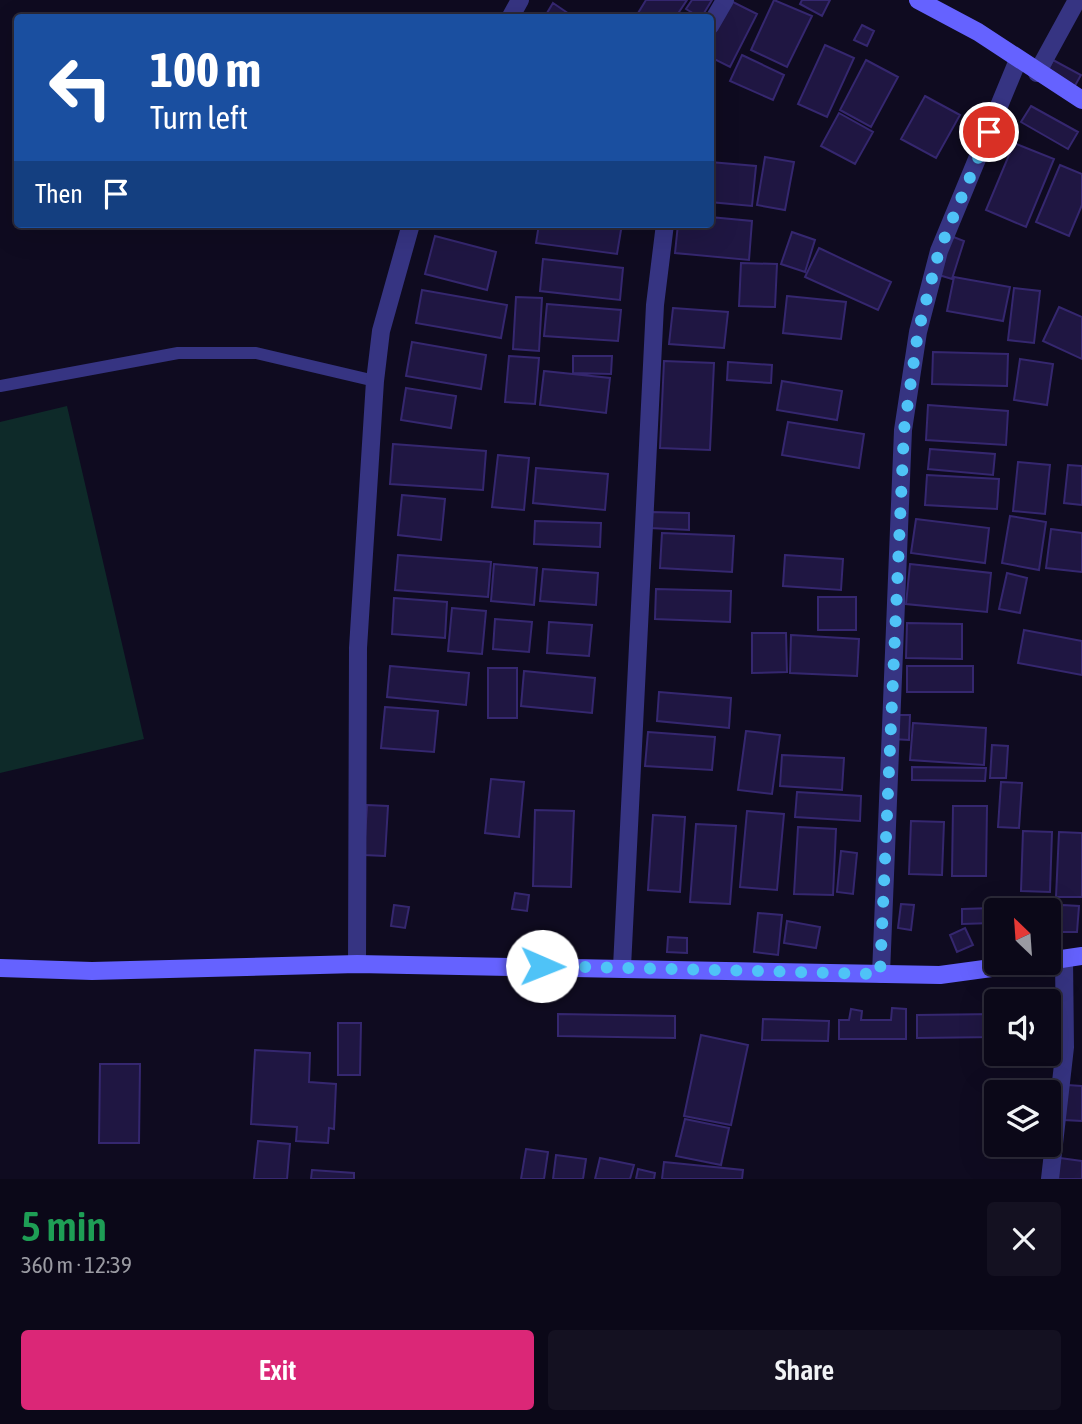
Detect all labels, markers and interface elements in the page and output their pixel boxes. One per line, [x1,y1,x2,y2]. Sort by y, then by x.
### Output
text: 100 m [150,41,261,97]
icon: left [35,42,126,133]
text: Turn left [150,99,248,136]
pin [959,102,1019,162]
icon: arrive [970,113,1008,151]
icon: arrive [97,175,135,213]
text: Then [35,179,83,209]
north arrow [984,898,1060,975]
map controls [984,898,1061,1157]
position arrow [505,929,579,1003]
button: sound [984,989,1061,1066]
button: layers [984,1080,1061,1157]
text: 5 min [21,1202,107,1250]
button: close [987,1202,1061,1276]
text: 360 m · 12:39 [21,1252,132,1278]
button: Exit [21,1330,534,1410]
button: Share [548,1330,1061,1410]

